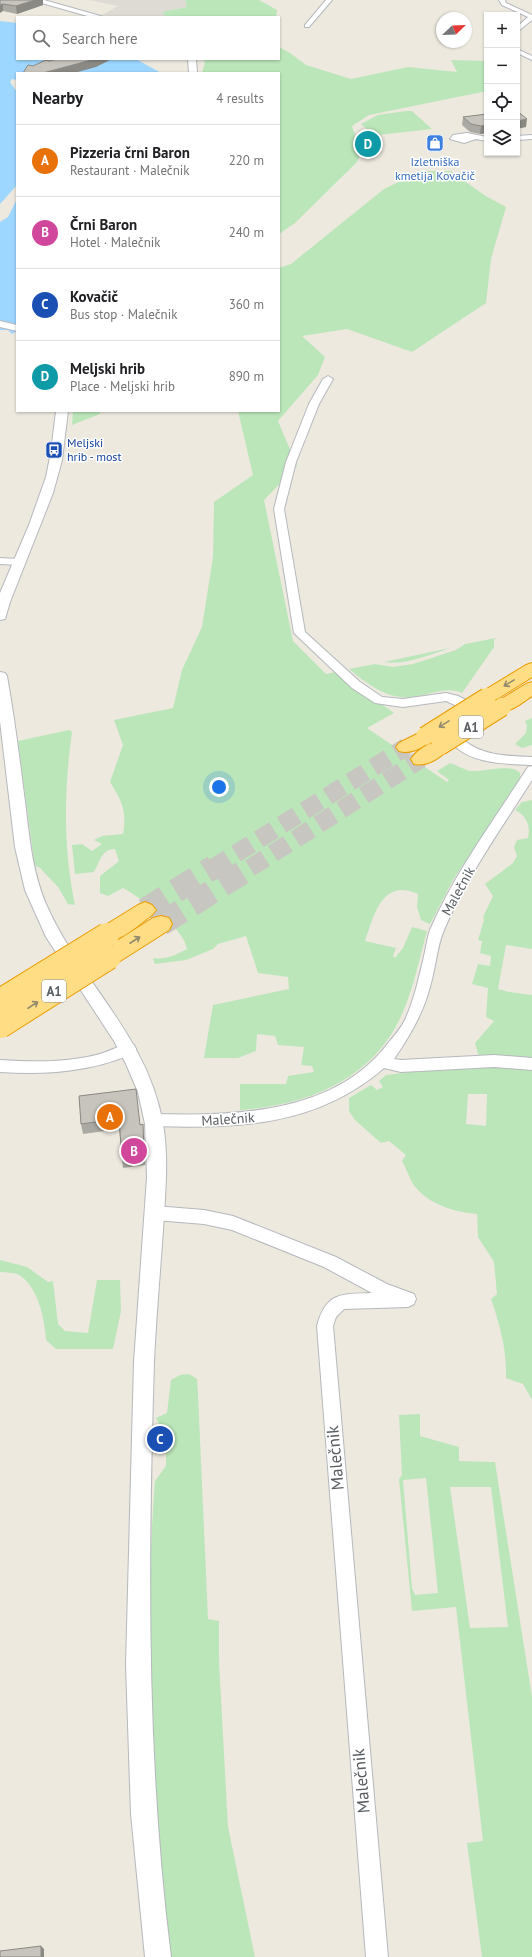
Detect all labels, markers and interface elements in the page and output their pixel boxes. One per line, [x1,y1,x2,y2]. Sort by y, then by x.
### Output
north arrow [436,12,472,48]
map controls [484,12,520,156]
button: + [484,12,520,48]
search box [16,16,280,60]
icon: search [30,27,52,49]
text: Search here [62,29,138,48]
button: − [484,48,520,84]
button: locate [484,84,520,120]
text: Nearby [32,87,83,109]
text: 4 results [216,90,264,107]
button: layers [484,120,520,156]
pin: D [355,129,381,159]
shop icon: Izletniška kmetija Kovačič [425,133,445,153]
text: Pizzeria črni Baron [70,143,190,162]
text: A [41,152,49,169]
text: 220 m [229,152,264,169]
place label: Izletniška kmetija Kovačič [395,154,476,183]
text: Restaurant · Malečnik [70,162,190,179]
text: Črni Baron [70,215,137,234]
text: B [41,224,49,241]
text: 240 m [229,224,264,241]
text: Hotel · Malečnik [70,234,160,251]
text: Kovačič [70,287,118,306]
text: C [41,296,49,313]
text: 360 m [229,296,264,313]
text: Bus stop · Malečnik [70,306,177,323]
text: Meljski hrib [70,359,145,378]
text: D [41,368,49,385]
text: 890 m [229,368,264,385]
text: Place · Meljski hrib [70,378,175,395]
place label: Meljski hrib - most [67,435,121,464]
bus stop icon: Meljski hrib - most [44,440,64,460]
one-way arrow [503,679,515,687]
road number: A1 [459,716,483,738]
one-way arrow [438,720,450,728]
your location [209,777,229,797]
street label: Malečnik [437,863,479,919]
one-way arrow [129,936,141,944]
road number: A1 [42,980,66,1002]
one-way arrow [27,1001,38,1009]
pin: A [97,1102,123,1132]
street label: Malečnik [201,1108,256,1130]
pin: B [121,1136,147,1166]
pin: C [147,1424,173,1454]
street label: Malečnik [321,1425,349,1491]
street label: Malečnik [347,1748,375,1814]

